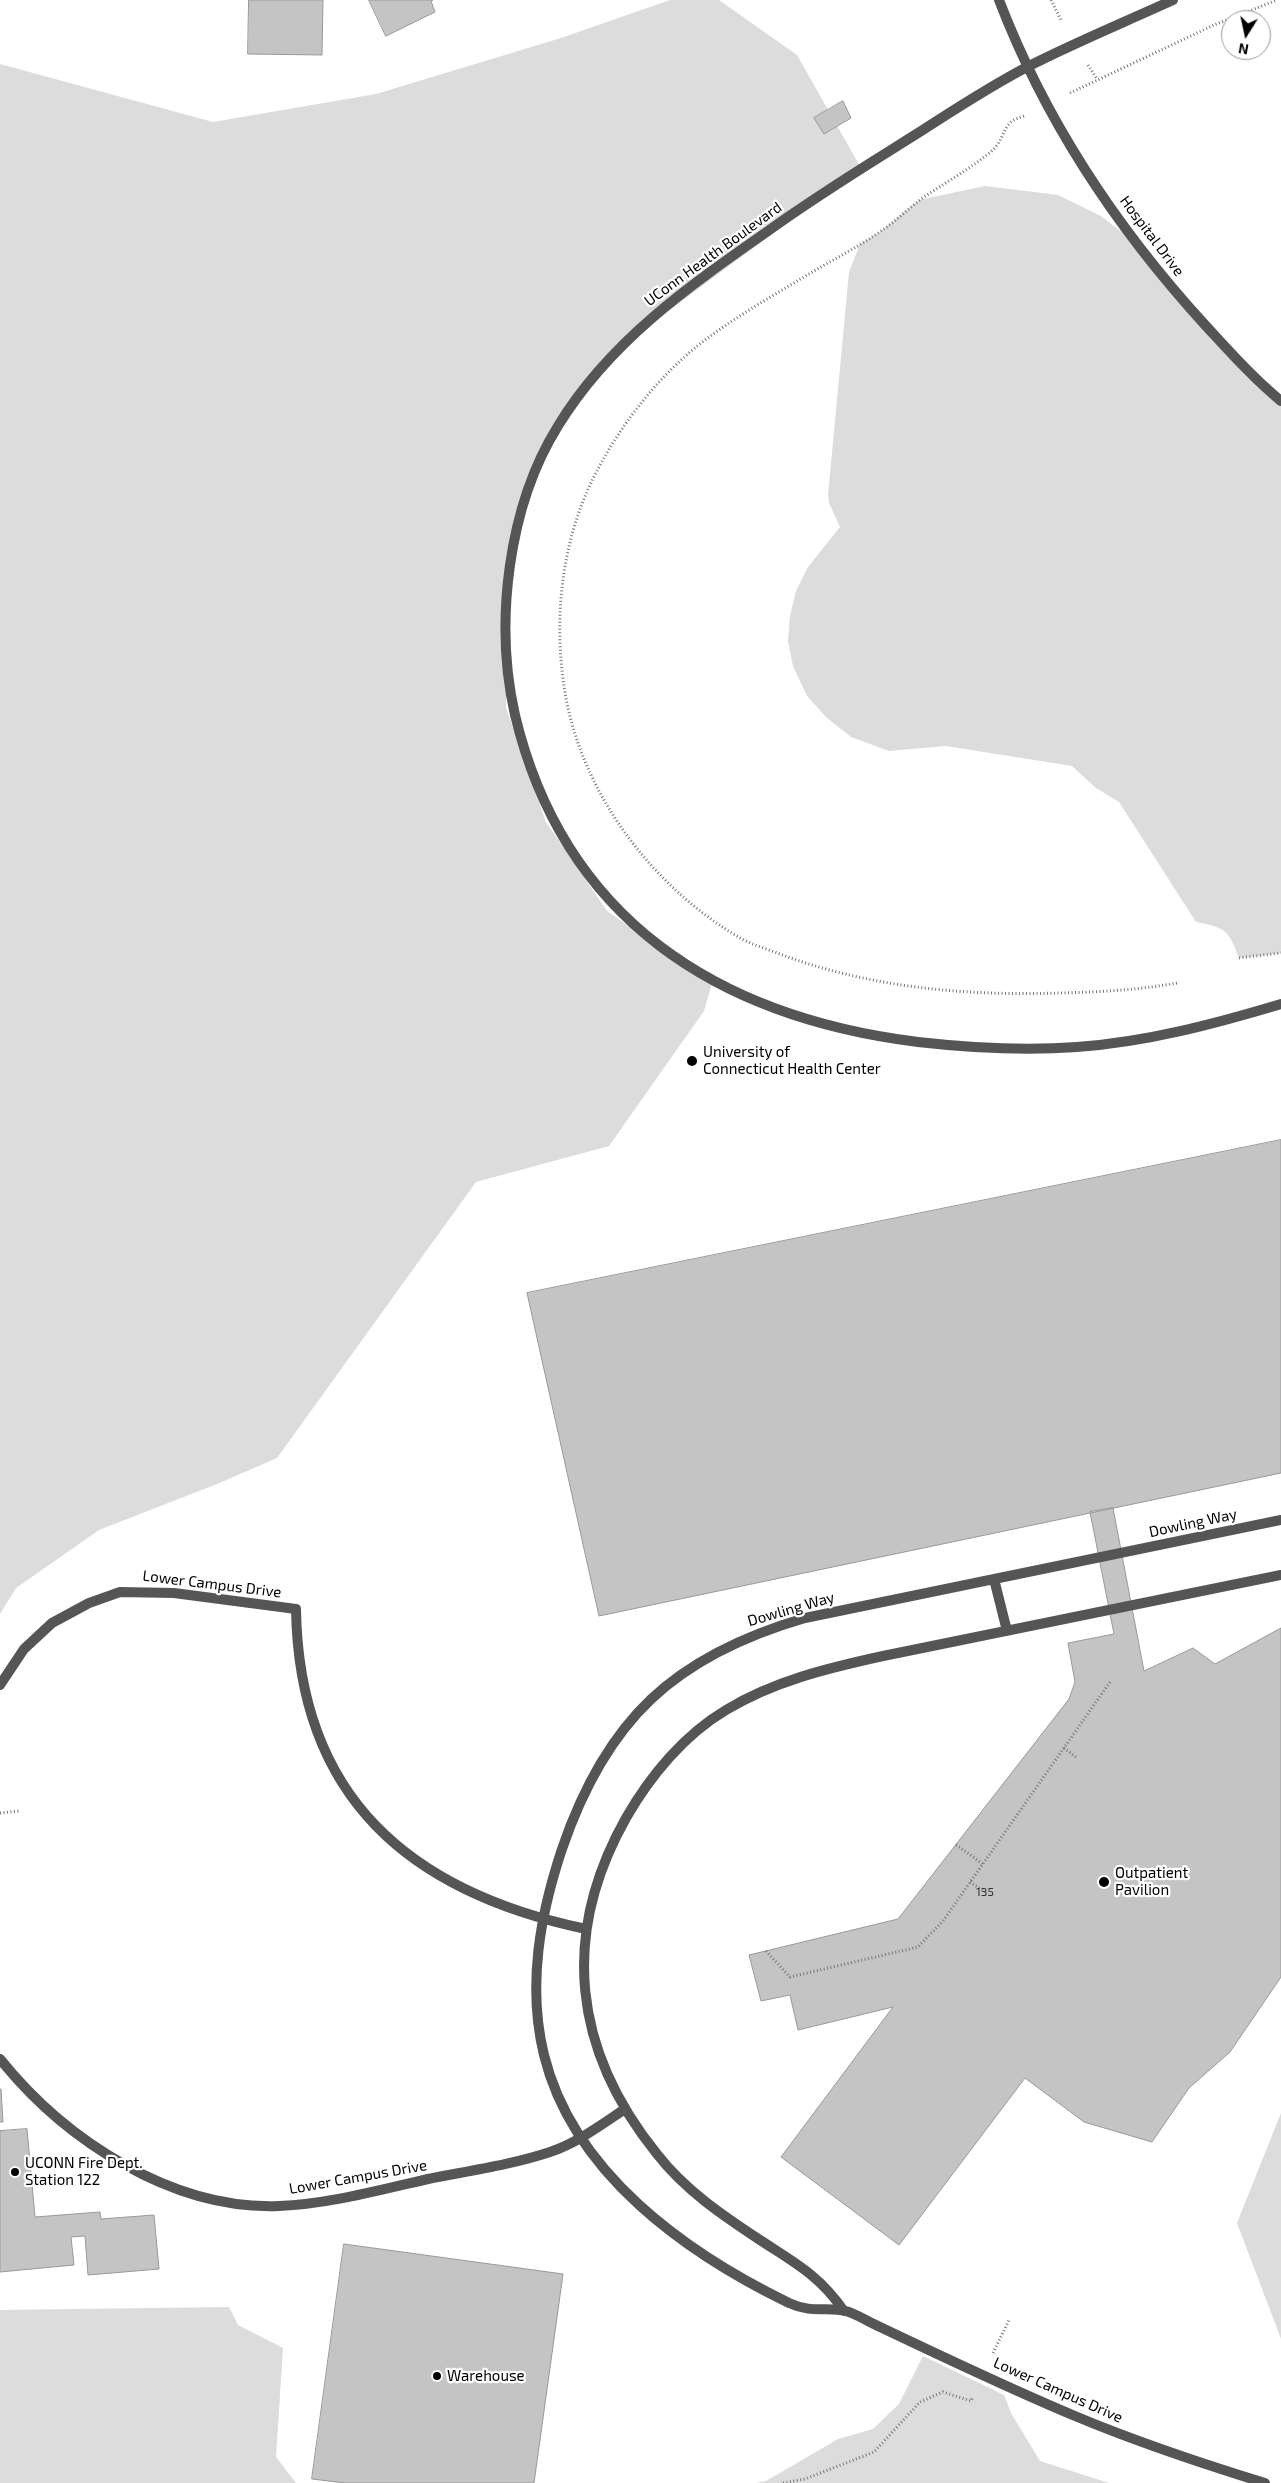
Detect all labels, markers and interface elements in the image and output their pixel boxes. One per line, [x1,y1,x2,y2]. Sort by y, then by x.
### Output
north arrow [1221,10,1271,60]
text: N [1237,40,1250,59]
street label: Hospital Drive [1116,192,1188,280]
street label: UConn Health Boulevard [641,198,785,310]
place label: University of Connecticut Health Center [703,1043,881,1078]
marker: University of Connecticut Health Center [685,1054,699,1068]
street label: Dowling Way [1147,1505,1239,1541]
street label: Lower Campus Drive [142,1567,282,1601]
street label: Dowling Way [745,1588,837,1630]
place label: Outpatient Pavilion [1115,1864,1188,1899]
marker: Outpatient Pavilion [1097,1875,1111,1889]
house number: 135 [976,1885,994,1899]
place label: UCONN Fire Dept. Station 122 [25,2154,143,2189]
street label: Lower Campus Drive [288,2156,428,2198]
marker: UCONN Fire Dept. Station 122 [9,2166,21,2178]
street label: Lower Campus Drive [991,2353,1125,2427]
place label: Warehouse [447,2367,525,2385]
marker: Warehouse [431,2370,443,2382]

